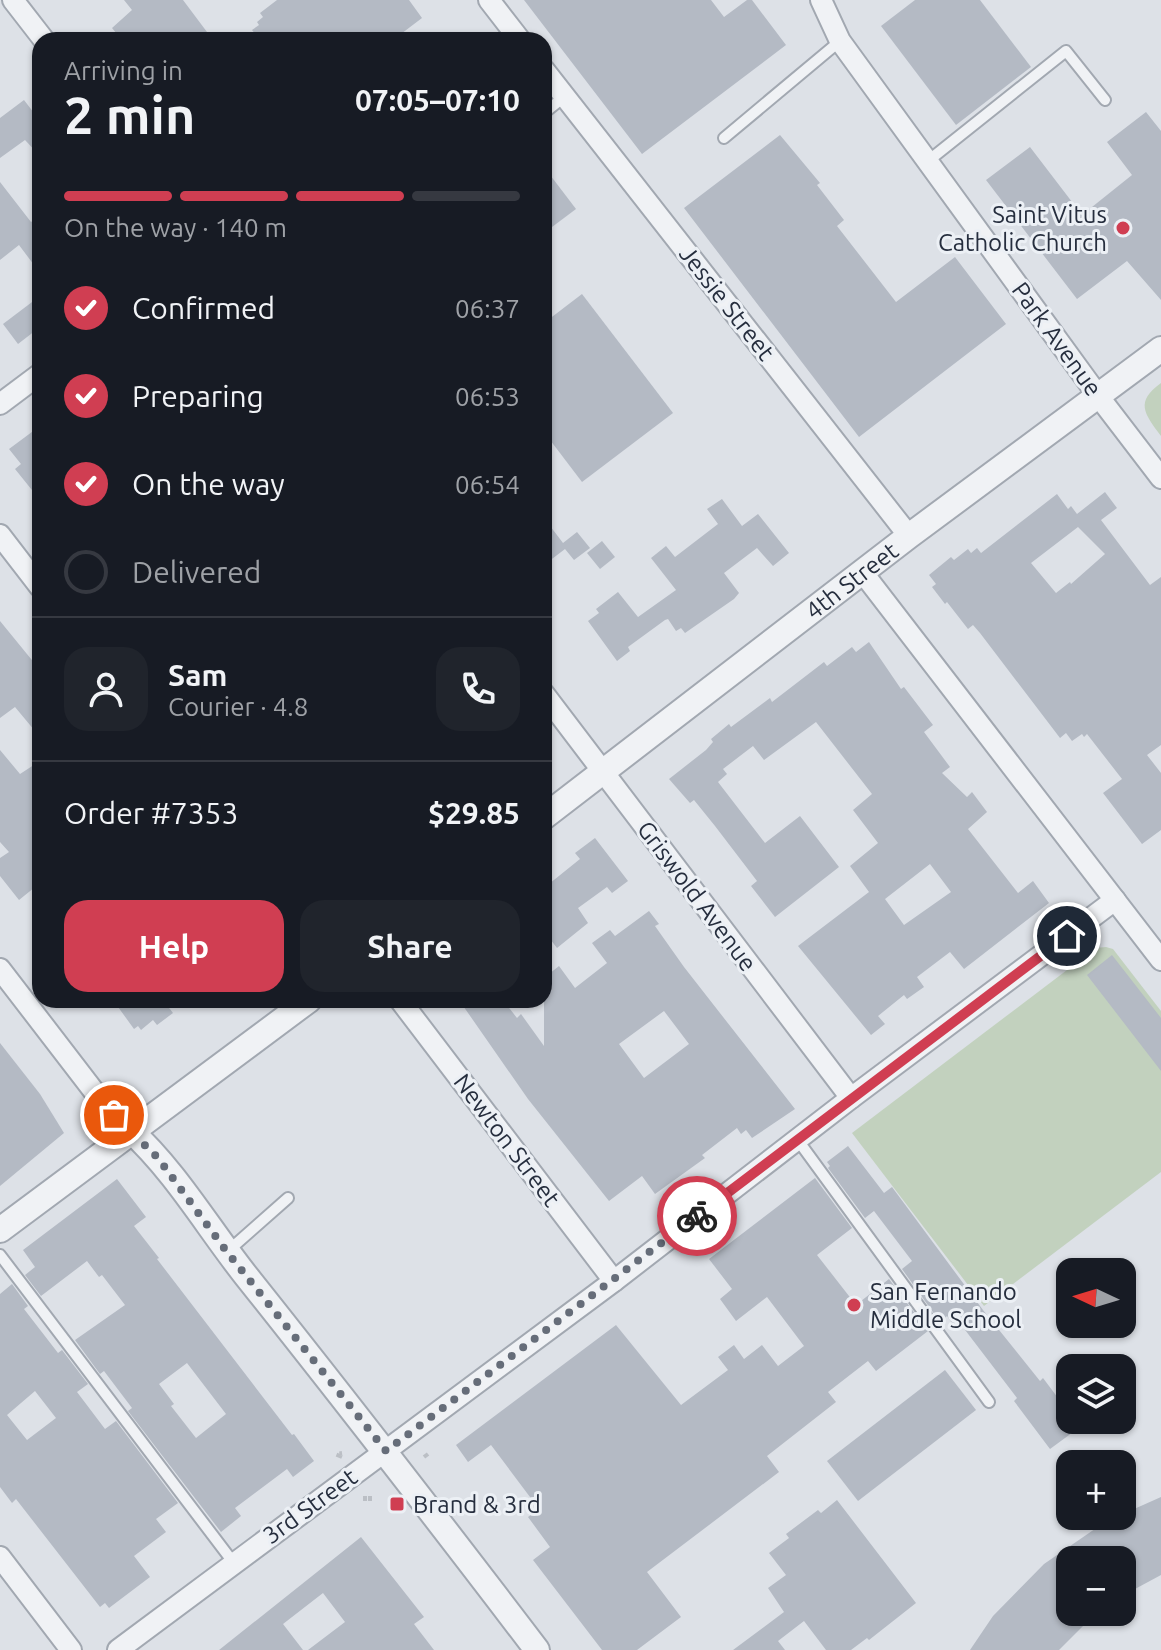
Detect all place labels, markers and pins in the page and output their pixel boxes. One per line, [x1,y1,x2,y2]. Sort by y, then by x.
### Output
place label: Saint Vitus Catholic Church [938,201,1107,256]
marker: Saint Vitus Catholic Church [1114,219,1132,237]
pin [1033,902,1101,970]
pin [80,1081,148,1149]
place label: San Fernando Middle School [870,1278,1022,1333]
marker: San Fernando Middle School [845,1296,863,1314]
place label: Brand & 3rd [413,1491,541,1518]
marker: Brand & 3rd [388,1495,406,1513]

